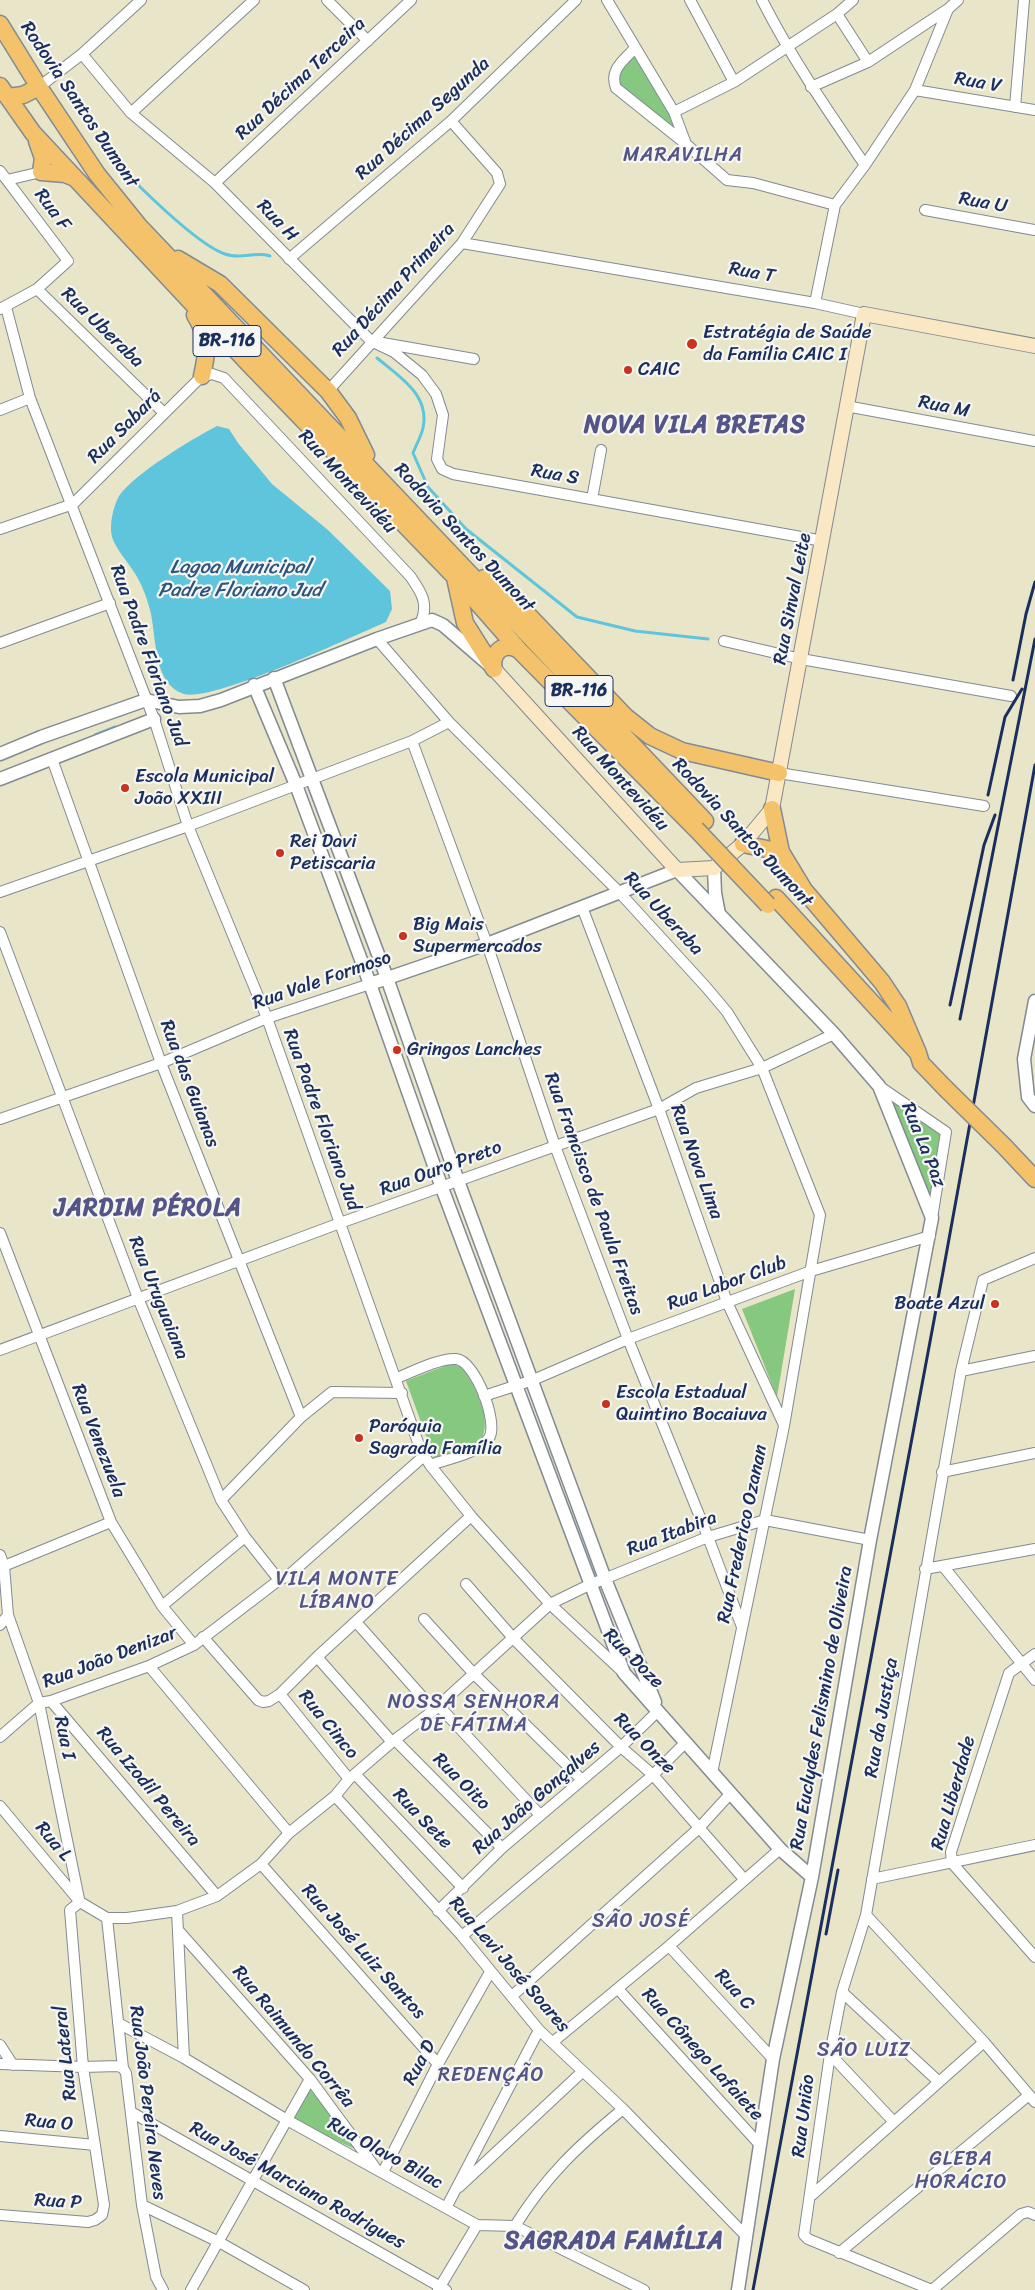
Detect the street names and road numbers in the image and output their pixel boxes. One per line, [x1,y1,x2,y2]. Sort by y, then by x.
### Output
street label: Rua Décima Terceira [231,13,371,145]
street label: Rodovia Santos Dumont [15,18,143,192]
street label: Rua Décima Segunda [351,53,495,185]
street label: Rua V [953,68,1003,98]
street label: Rua F [29,185,75,235]
street label: Rua U [957,188,1009,218]
street label: Rua H [252,195,302,247]
street label: Rua Décima Primeira [328,218,460,362]
street label: Rua T [727,258,777,288]
street label: Rua Uberaba [56,283,148,373]
road number: BR-116 [193,326,261,356]
street label: Rua Sabará [83,385,167,469]
street label: Rua M [916,391,972,423]
street label: Rua Montevidéu [293,425,401,539]
street label: Rodovia Santos Dumont [389,459,539,617]
street label: Rua S [529,460,581,490]
street label: Rua Sinval Leite [769,531,817,667]
street label: Rua Padre Floriano Jud [104,562,192,750]
road number: BR-116 [545,676,613,706]
street label: Rua Montevidéu [567,722,673,836]
street label: Rodovia Santos Dumont [667,754,817,912]
street label: Rua Uberaba [619,867,707,961]
street label: Rua Vale Formoso [250,947,394,1015]
street label: Rua das Guianas [154,1017,224,1151]
street label: Rua Padre Floriano Jud [277,1026,365,1214]
street label: Rua Francisco de Paula Freitas [538,1070,648,1318]
street label: Rua La Paz [896,1099,950,1191]
street label: Rua Nova Lima [665,1101,727,1223]
street label: Rua Ouro Preto [377,1136,505,1202]
street label: Rua Uruguaiana [123,1233,193,1363]
street label: Rua Labor Club [664,1252,790,1316]
street label: Rua Venezuela [66,1381,130,1501]
street label: Rua Frederico Ozanan [713,1443,773,1625]
street label: Rua Itabira [624,1506,720,1562]
street label: Rua Euclydes Felismino de Oliveira [786,1564,858,1852]
street label: Rua João Denizar [40,1622,180,1694]
street label: Rua Doze [598,1624,668,1694]
street label: Rua da Justiça [860,1656,904,1780]
street label: Rua Cinco [293,1686,363,1764]
street label: Rua Onze [609,1709,679,1779]
street label: Rua I [48,1714,80,1762]
street label: Rua Izodil Pereira [91,1722,205,1852]
street label: Rua Liberdade [927,1733,981,1853]
street label: Rua João Gonçalves [468,1736,606,1860]
street label: Rua Oito [428,1749,494,1815]
street label: Rua Sete [387,1784,457,1854]
street label: Rua L [30,1817,76,1867]
street label: Rua José Luiz Santos [296,1880,430,2024]
street label: Rua Levi José Soares [444,1892,574,2038]
street label: Rua Raimundo Corrêa [227,1961,359,2113]
street label: Rua C [709,1965,759,2015]
street label: Rua Cônego Lafaiete [636,1984,768,2126]
street label: Rua Lateral [50,2004,82,2102]
street label: Rua João Pereira Neves [124,2005,170,2201]
street label: Rua D [399,2037,441,2089]
street label: Rua União [788,2073,820,2159]
street label: Rua O [24,2110,74,2136]
street label: Rua Olavo Bilac [323,2113,447,2195]
street label: Rua José Marciano Rodrigues [185,2117,409,2255]
street label: Rua P [34,2189,82,2215]

